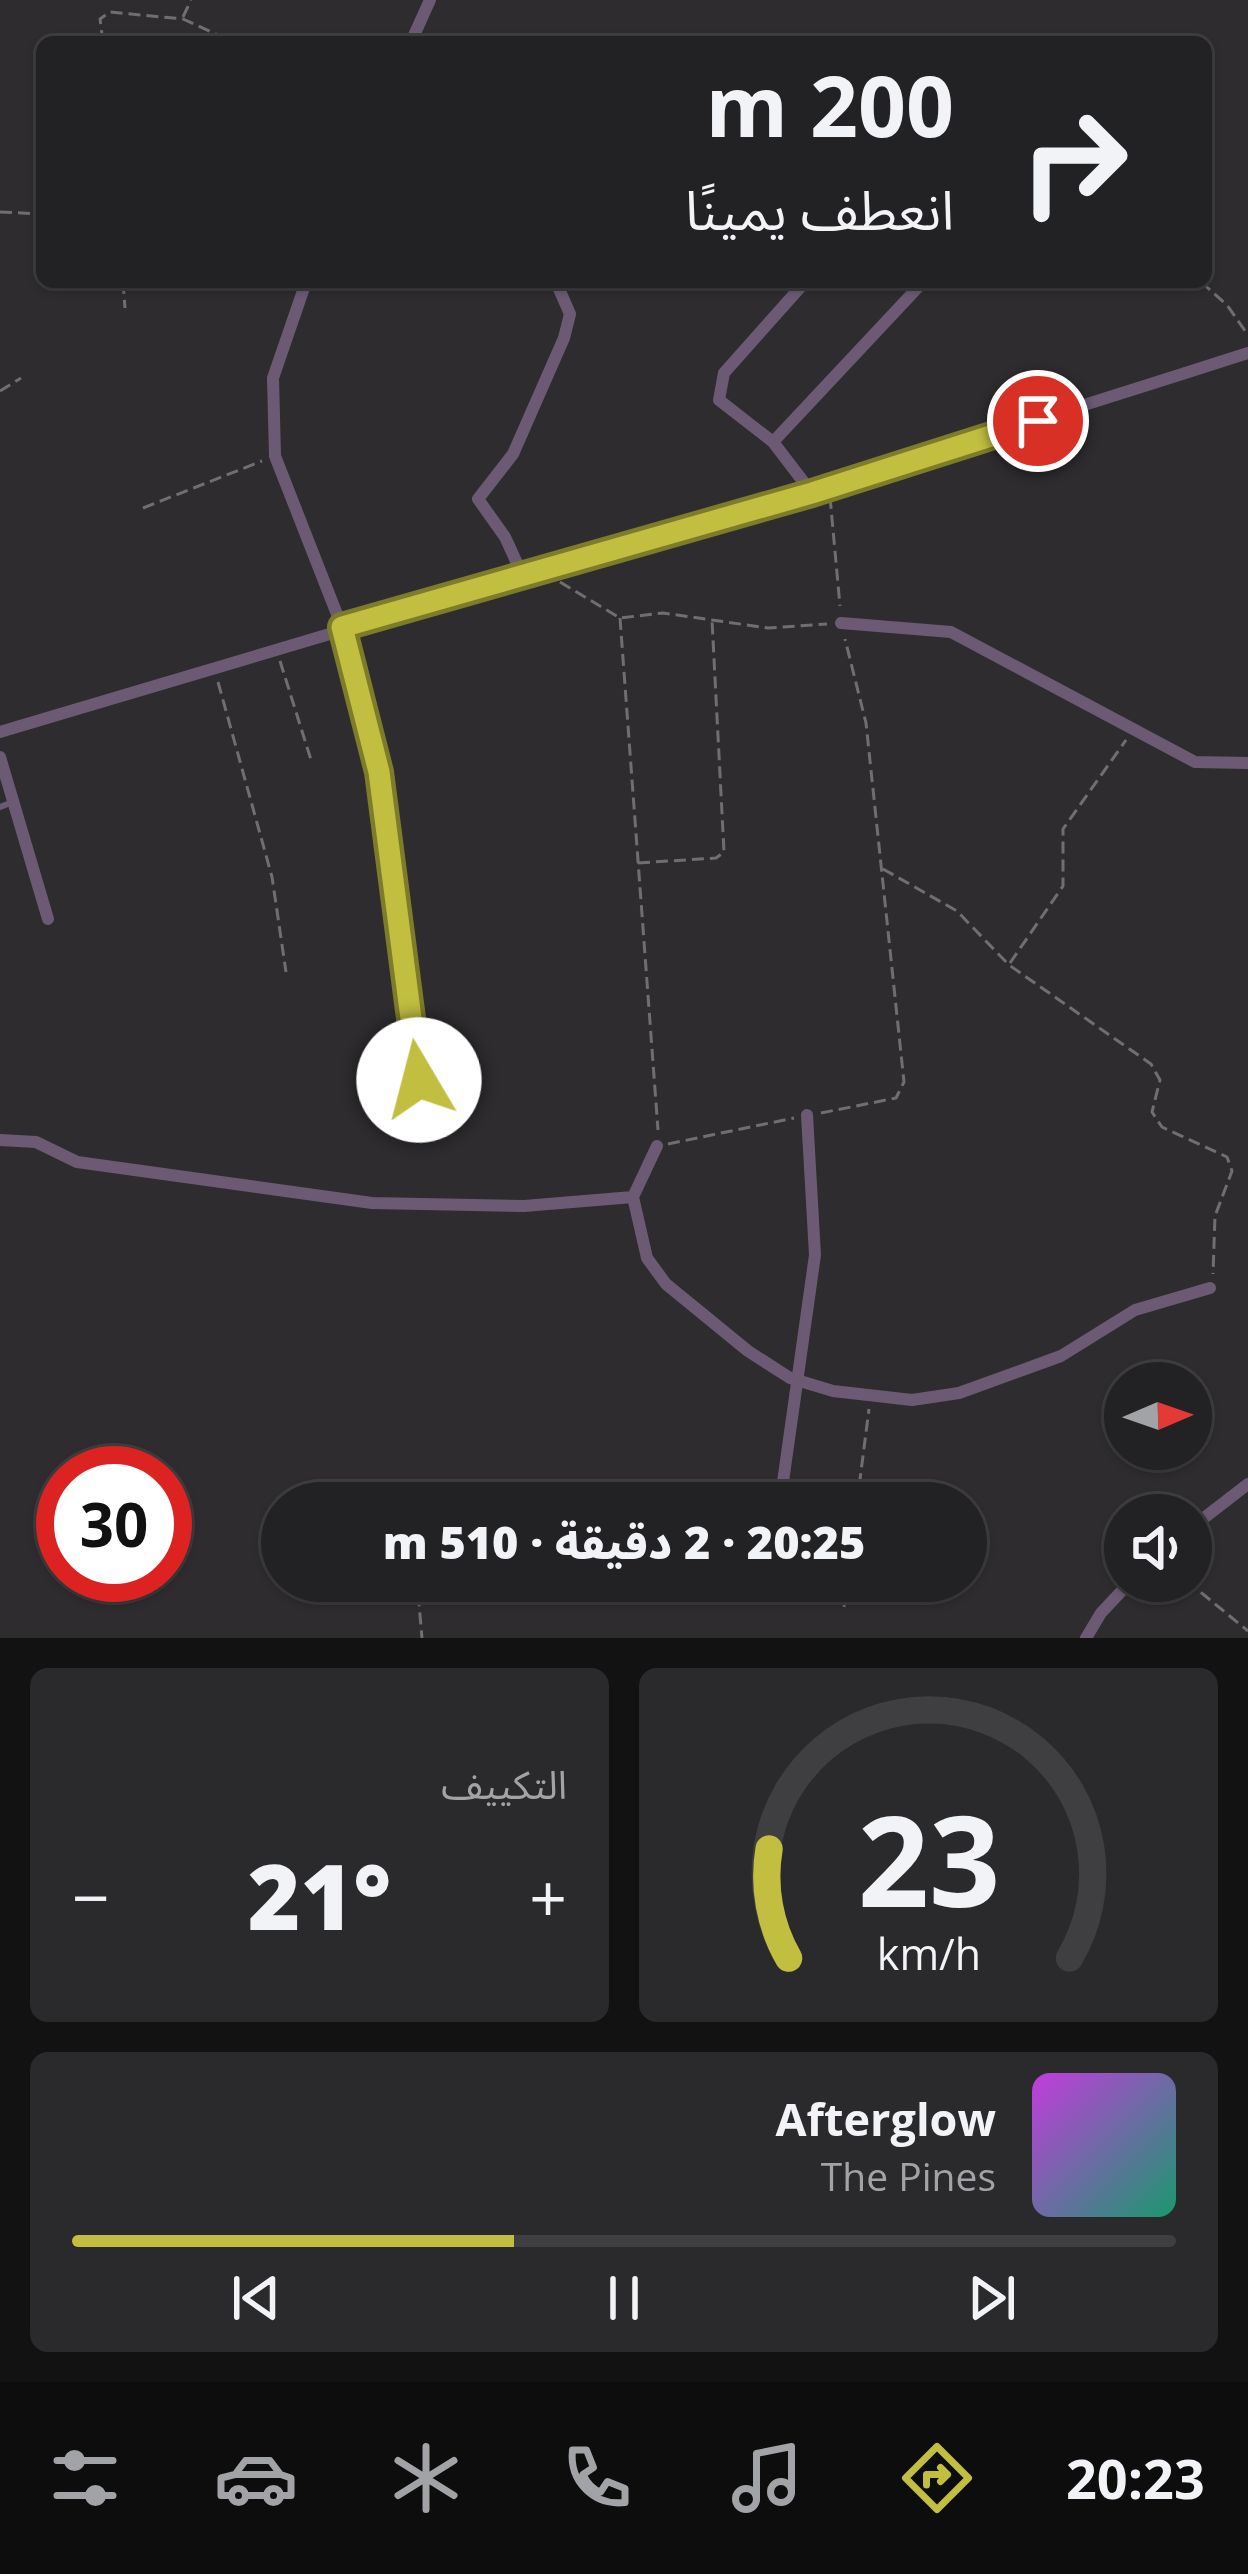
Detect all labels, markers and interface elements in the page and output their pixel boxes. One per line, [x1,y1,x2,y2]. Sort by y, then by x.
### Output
text: 200 m [706,47,954,162]
icon: right [996,84,1152,240]
text: انعطف يمينًا [685,172,954,246]
pin [987,370,1089,472]
icon: arrive [1005,388,1071,454]
position arrow [356,1017,482,1143]
north arrow [1104,1362,1212,1470]
map controls [1104,1362,1212,1602]
speed limit sign: 30 [36,1446,192,1602]
button: sound [1104,1494,1212,1602]
text: 20:25 · 2 دقيقة · 510 m [383,1511,865,1572]
text: التكييف [441,1757,567,1810]
text: 23 [857,1774,1000,1944]
text: 21° [248,1834,391,1956]
text: − [72,1851,110,1941]
text: + [529,1851,567,1941]
text: km/h [876,1924,981,1983]
text: Afterglow [775,2088,996,2149]
text: The Pines [821,2149,996,2202]
icon: previous [223,2265,289,2331]
icon: pause [591,2265,657,2331]
icon: next [959,2265,1025,2331]
icon: filters [43,2436,127,2520]
icon: car [214,2436,298,2520]
icon: climate [384,2436,468,2520]
icon: phone [555,2436,639,2520]
icon: music [725,2436,809,2520]
icon: directions [895,2436,979,2520]
text: 20:23 [1066,2441,1205,2515]

